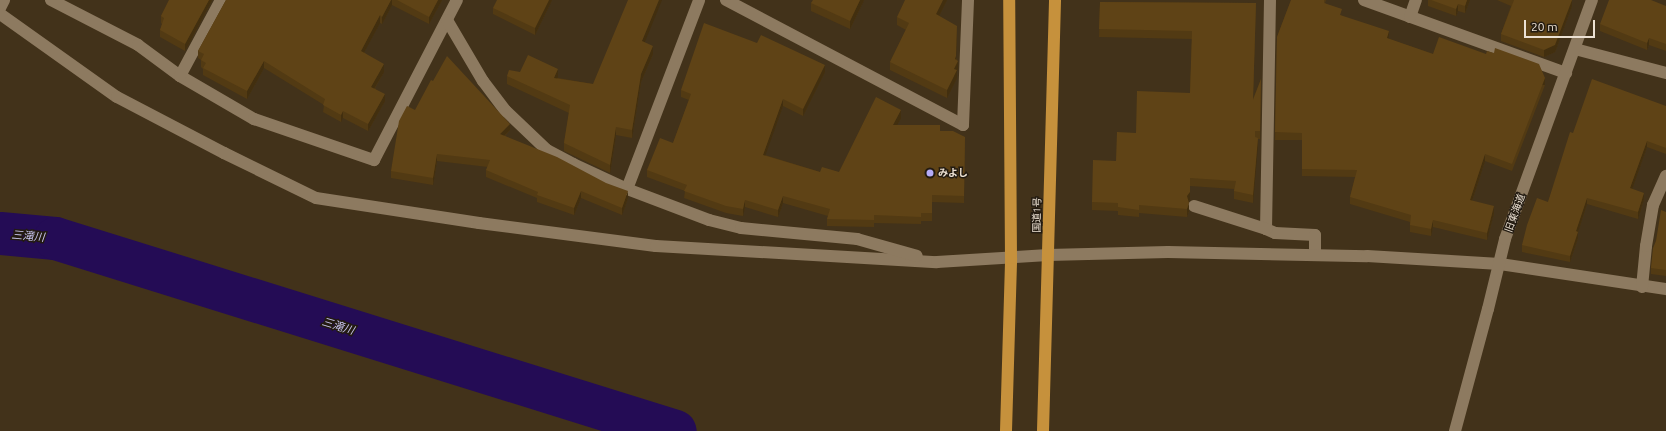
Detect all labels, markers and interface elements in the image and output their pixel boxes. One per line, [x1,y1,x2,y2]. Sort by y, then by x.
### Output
scale bar [1526,12,1597,38]
text: 20 m [1531,20,1558,33]
place label: みよし [938,167,968,179]
marker: みよし [925,168,935,178]
street label: 旧東海道 [1503,192,1527,234]
street label: 国道1号 [1031,197,1043,233]
water label: 三滝川 [11,228,45,244]
water label: 三滝川 [320,315,356,337]

